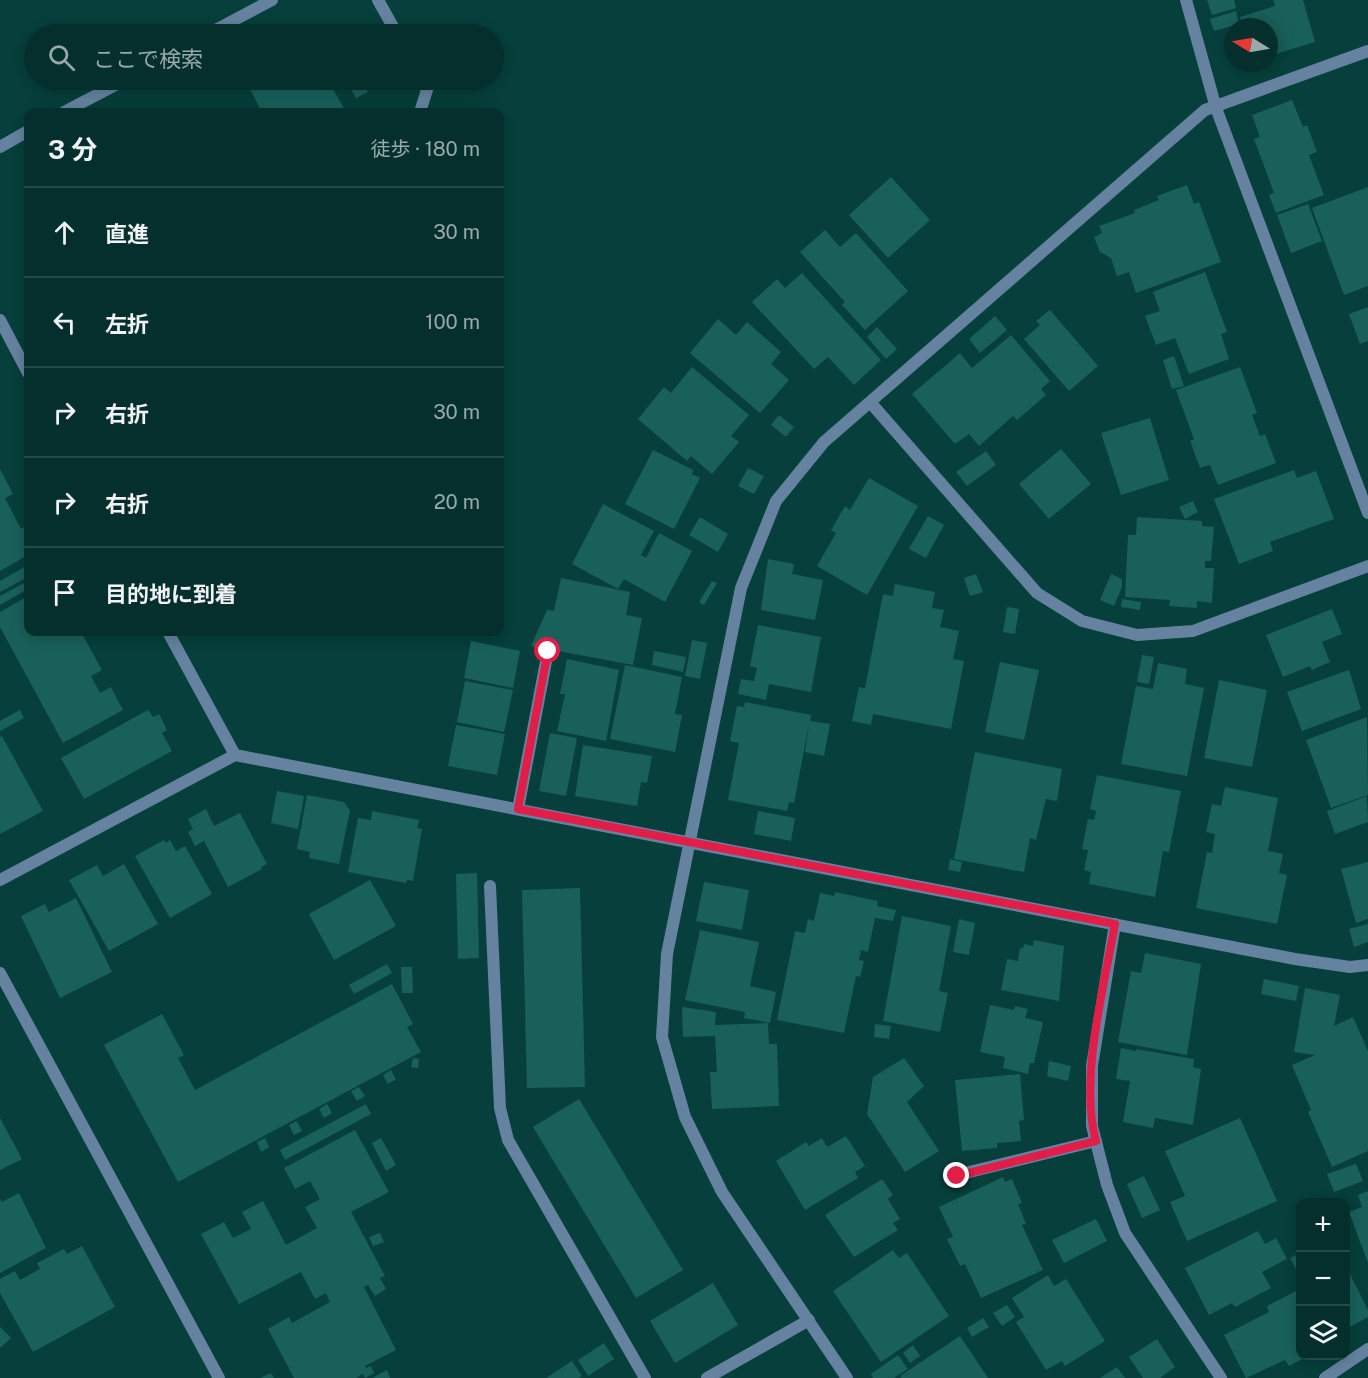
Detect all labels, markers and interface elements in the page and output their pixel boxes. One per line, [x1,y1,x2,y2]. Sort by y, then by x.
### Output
north arrow [1224,18,1278,72]
search box [24,24,504,90]
icon: search [45,41,78,74]
text: ここで検索 [93,46,203,72]
text: 3 分 [48,134,97,165]
text: 徒歩 · 180 m [370,137,480,161]
icon: ahead [48,216,81,249]
text: 30 m [433,220,480,244]
text: 直進 [105,221,149,247]
icon: left [48,306,81,339]
text: 100 m [425,310,480,334]
text: 左折 [105,311,149,337]
icon: right [48,396,81,429]
text: 30 m [433,400,480,424]
text: 右折 [105,401,149,427]
icon: right [48,486,81,519]
text: 20 m [434,490,480,514]
text: 右折 [105,491,149,517]
icon: arrive [48,576,81,609]
text: 目的地に到着 [105,581,237,607]
route start [534,637,560,663]
route end [943,1162,969,1188]
map controls [1296,1198,1350,1360]
button: + [1296,1198,1350,1252]
button: − [1296,1252,1350,1306]
button: layers [1296,1306,1350,1360]

